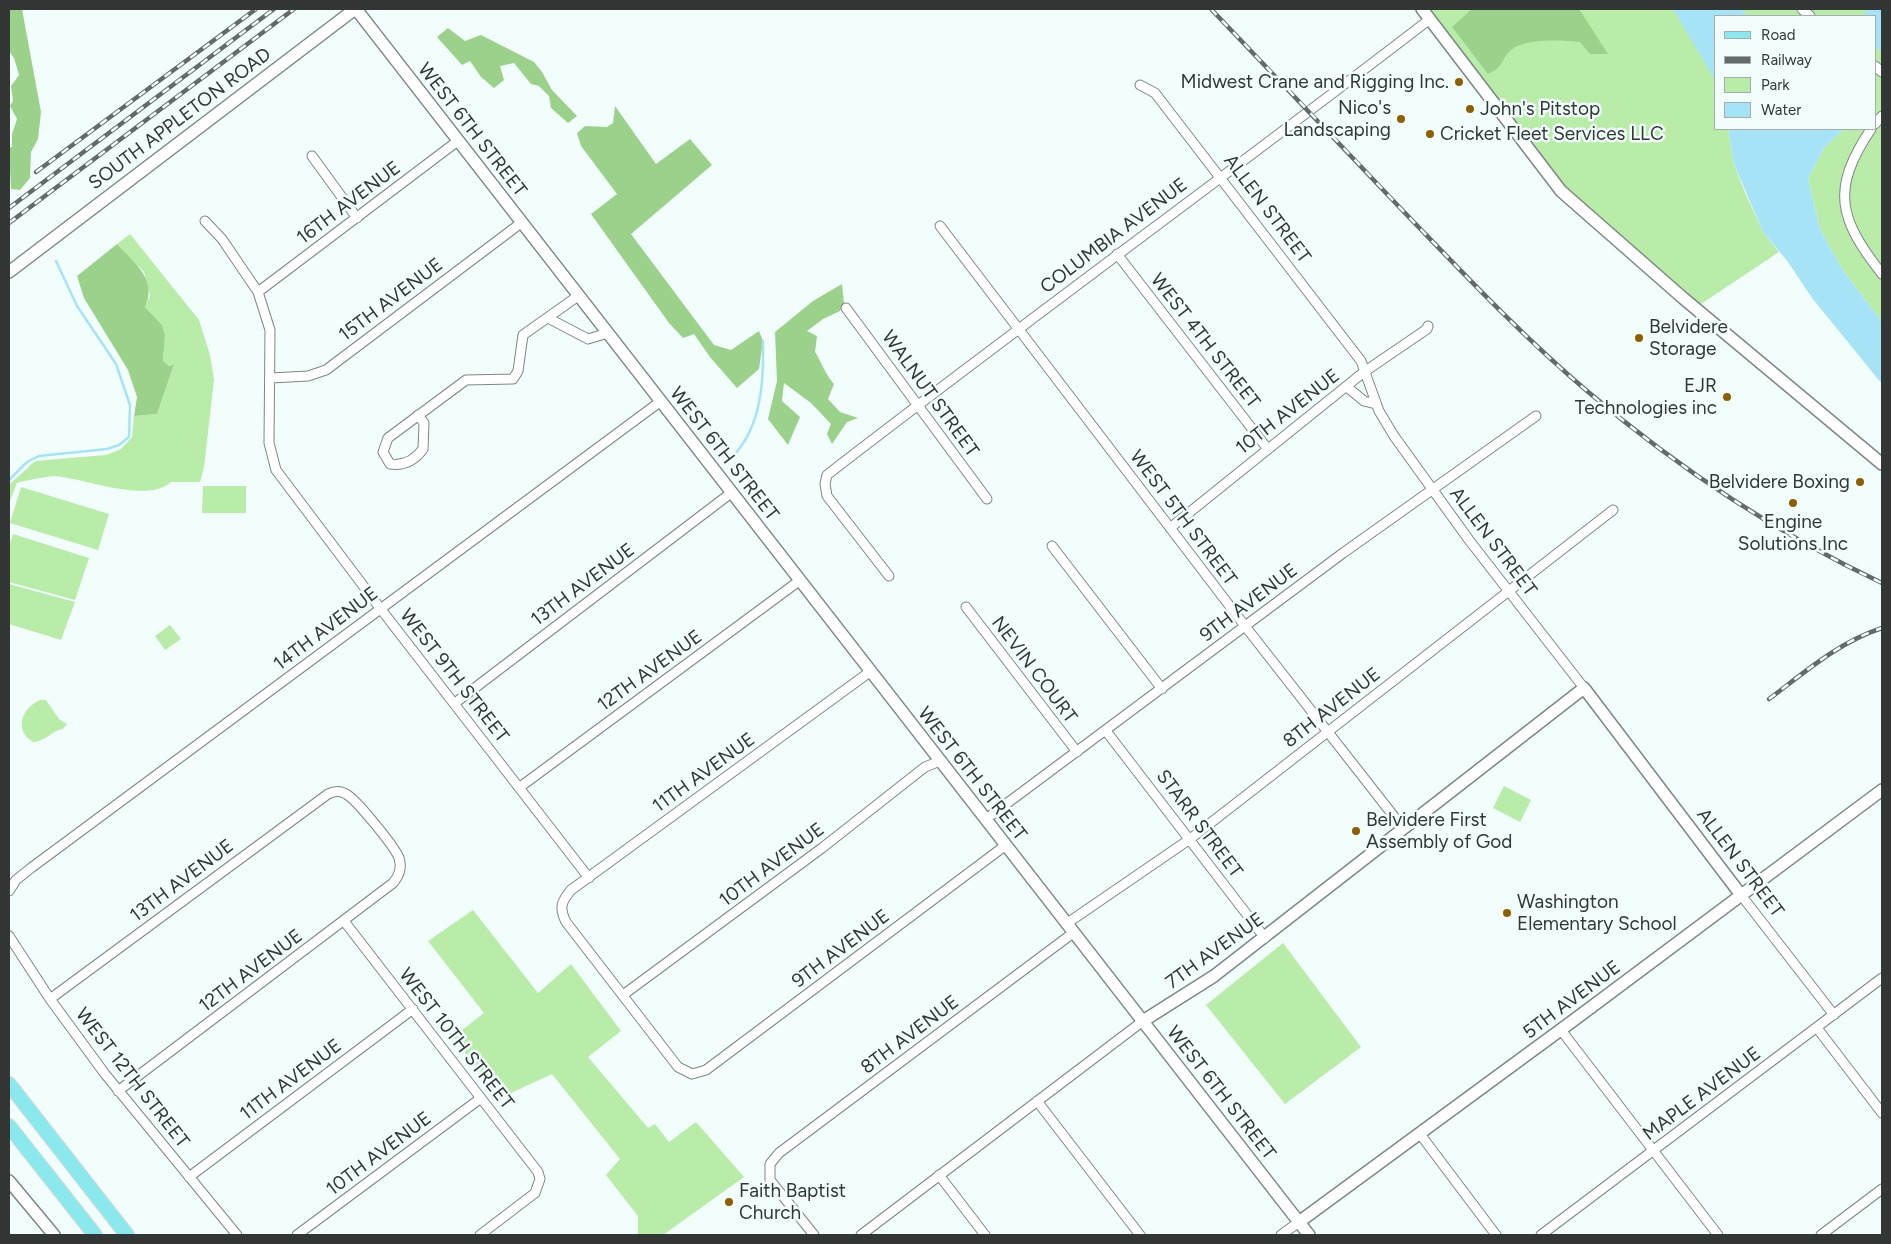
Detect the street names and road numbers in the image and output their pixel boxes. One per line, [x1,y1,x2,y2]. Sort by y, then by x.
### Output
street label: SOUTH APPLETON ROAD [84,43,276,195]
street label: WEST 6TH STREET [413,59,531,201]
street label: ALLEN STREET [1219,150,1315,268]
street label: 16TH AVENUE [293,157,405,249]
street label: COLUMBIA AVENUE [1036,173,1192,299]
street label: 15TH AVENUE [335,254,447,346]
street label: WEST 4TH STREET [1145,269,1265,413]
street label: WALNUT STREET [877,326,983,462]
street label: 10TH AVENUE [1232,364,1344,460]
street label: WEST 6TH STREET [665,383,783,525]
street label: WEST 5TH STREET [1125,446,1241,590]
street label: ALLEN STREET [1445,483,1541,601]
street label: 13TH AVENUE [527,539,639,631]
street label: 9TH AVENUE [1196,559,1302,647]
street label: 14TH AVENUE [269,582,383,676]
street label: WEST 9TH STREET [395,605,513,747]
street label: NEVIN COURT [986,612,1082,728]
street label: 12TH AVENUE [593,625,707,717]
street label: 8TH AVENUE [1279,663,1385,753]
street label: WEST 6TH STREET [913,703,1031,845]
street label: 11TH AVENUE [648,728,760,818]
street label: STARR STREET [1151,766,1247,882]
street label: ALLEN STREET [1692,804,1788,922]
street label: 10TH AVENUE [715,818,829,912]
street label: 13TH AVENUE [126,835,238,927]
street label: 9TH AVENUE [788,905,894,993]
street label: 7TH AVENUE [1162,908,1268,994]
street label: 12TH AVENUE [195,925,307,1017]
street label: 5TH AVENUE [1519,956,1625,1044]
street label: WEST 10TH STREET [394,964,518,1114]
street label: 8TH AVENUE [856,991,964,1079]
street label: WEST 12TH STREET [70,1003,194,1153]
street label: WEST 6TH STREET [1162,1022,1280,1164]
street label: 11TH AVENUE [236,1034,346,1126]
street label: MAPLE AVENUE [1639,1042,1765,1146]
street label: 10TH AVENUE [322,1107,436,1201]

